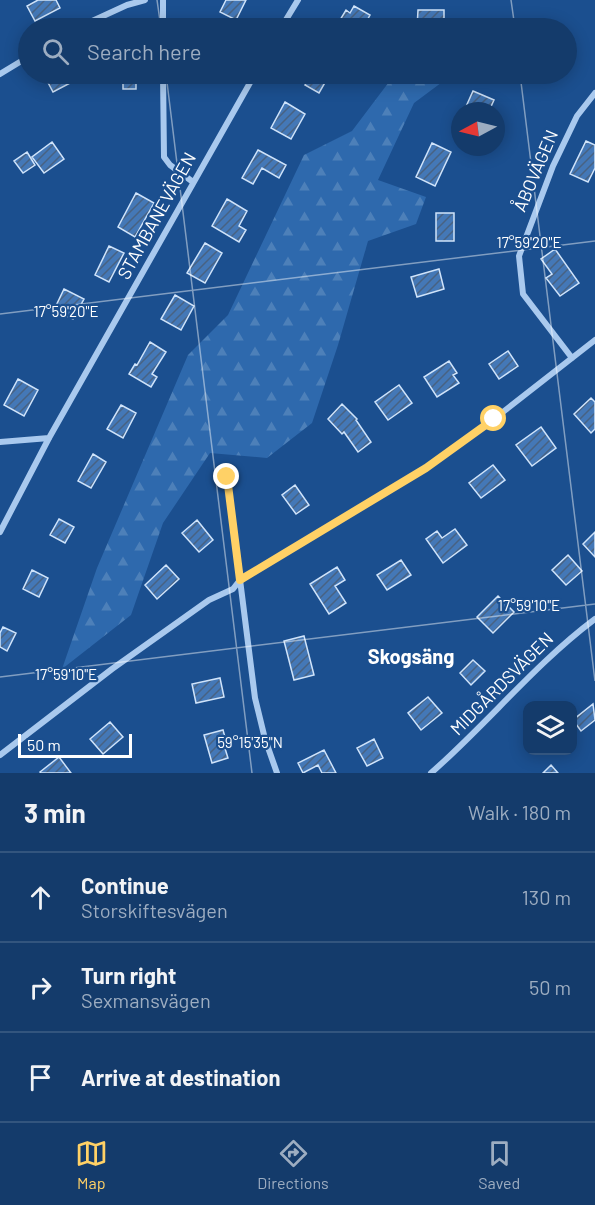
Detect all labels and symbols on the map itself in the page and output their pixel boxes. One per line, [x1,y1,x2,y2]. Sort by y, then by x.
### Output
north arrow [451,102,505,156]
street label: ÅBOVÄGEN [508,126,562,215]
street label: STAMBANEVÄGEN [112,148,200,283]
text: 17°59'20"E [496,233,562,251]
text: 17°59'20"E [33,302,99,320]
route start [480,405,506,431]
route end [213,463,239,489]
text: 17°59'10"E [498,596,560,614]
street label: MIDGÅRDSVÄGEN [445,627,557,739]
district label: Skogsäng [368,644,454,668]
text: 17°59'10"E [35,665,97,683]
scale bar [18,731,132,758]
text: 59°15'35"N [217,733,283,751]

